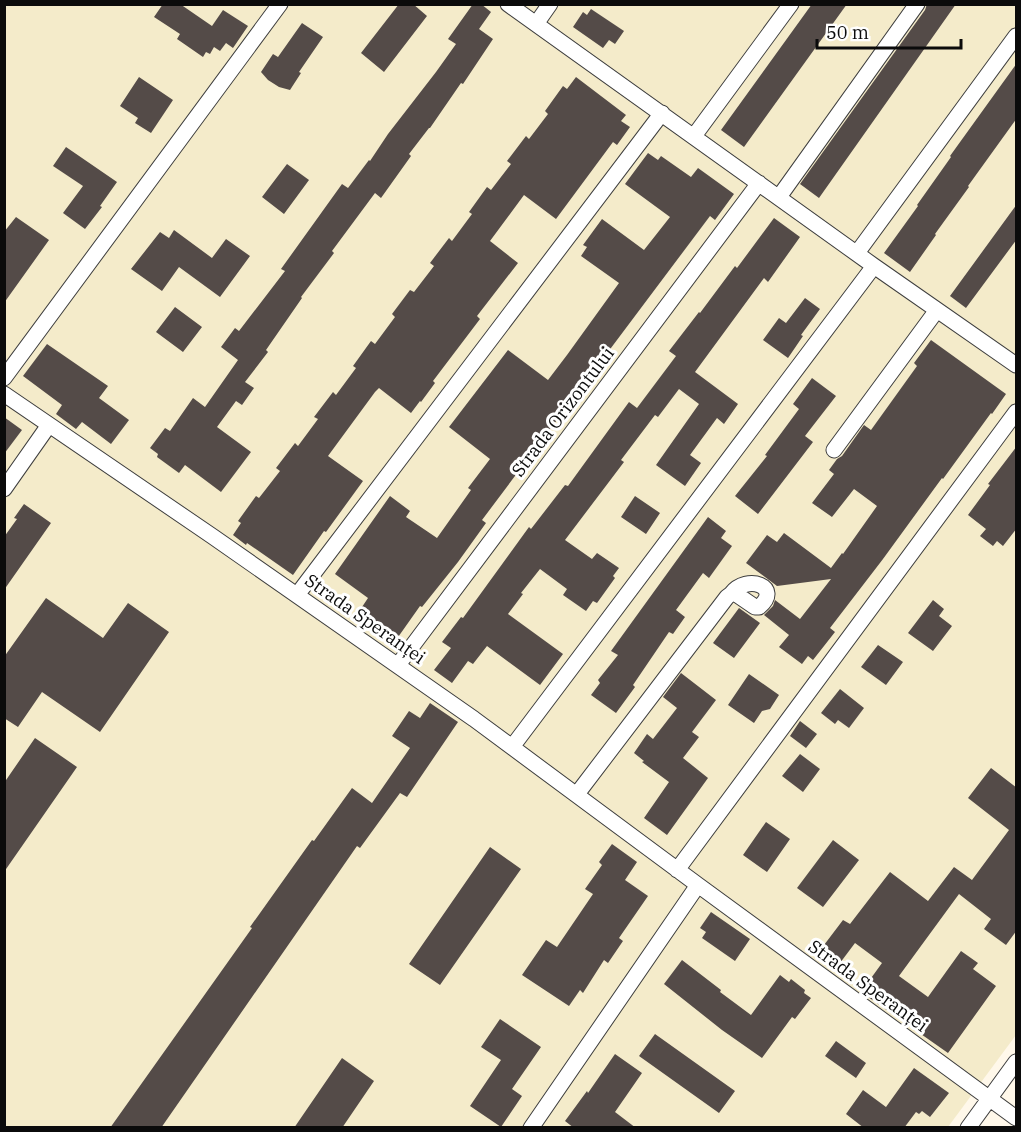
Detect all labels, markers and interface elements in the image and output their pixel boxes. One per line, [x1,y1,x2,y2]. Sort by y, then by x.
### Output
scale bar [817,12,961,50]
text: 50 m [826,21,869,44]
street label: Strada Orizontului [506,342,619,481]
street label: Strada Speranței [301,568,430,669]
street label: Strada Speranței [804,935,933,1037]

